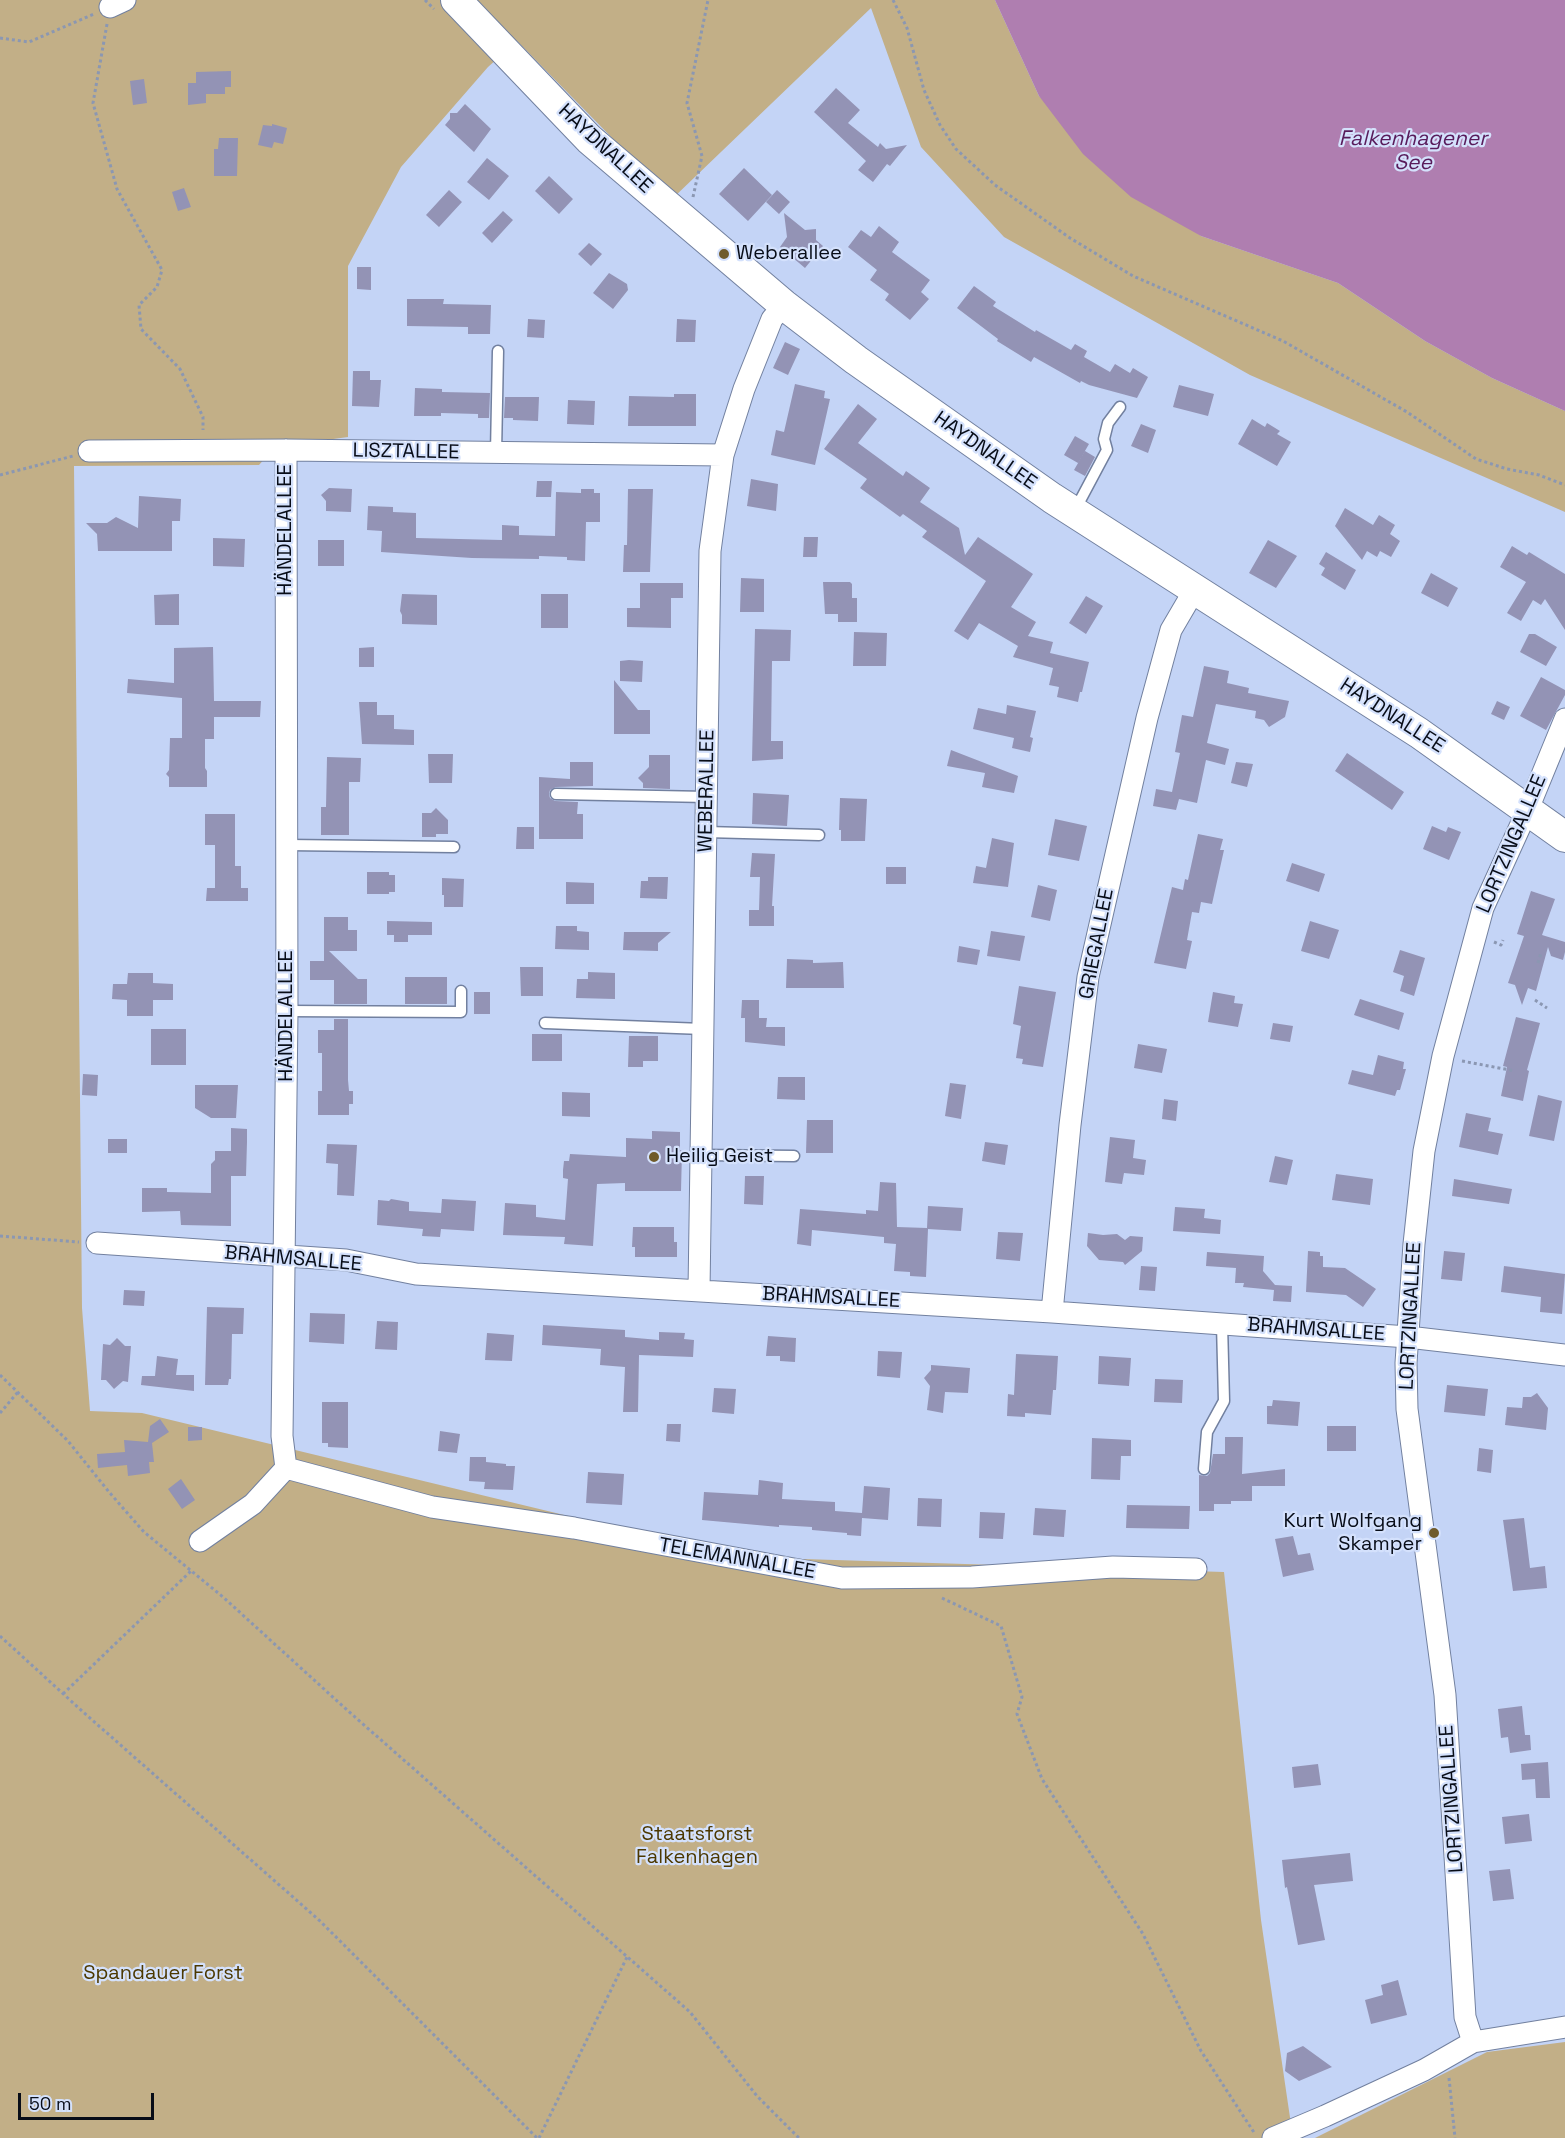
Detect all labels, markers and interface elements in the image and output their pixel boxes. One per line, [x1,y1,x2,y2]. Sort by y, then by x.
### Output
street label: HAYDNALLEE [553,99,657,199]
water label: Falkenhagener See [1339,126,1487,176]
place label: Weberallee [736,242,842,266]
marker: Weberallee [717,247,731,261]
street label: HAYDNALLEE [929,407,1041,495]
street label: LISZTALLEE [352,439,460,465]
street label: HÄNDELALLEE [274,464,298,596]
street label: HAYDNALLEE [1335,673,1449,759]
street label: WEBERALLEE [694,729,720,853]
street label: LORTZINGALLEE [1472,771,1552,917]
street label: GRIEGALLEE [1075,887,1119,1001]
street label: HÄNDELALLEE [275,950,299,1082]
place label: Heilig Geist [666,1145,773,1169]
marker: Heilig Geist [647,1150,661,1164]
street label: BRAHMSALLEE [223,1241,363,1277]
street label: LORTZINGALLEE [1395,1242,1427,1390]
street label: BRAHMSALLEE [761,1282,901,1314]
street label: BRAHMSALLEE [1246,1313,1386,1347]
place label: Kurt Wolfgang Skamper [1284,1510,1422,1557]
marker: Kurt Wolfgang Skamper [1427,1526,1441,1540]
street label: TELEMANNALLEE [657,1533,817,1585]
street label: LORTZINGALLEE [1435,1724,1469,1874]
park label: Staatsforst Falkenhagen [636,1823,758,1870]
park label: Spandauer Forst [83,1962,243,1986]
scale bar [21,2081,158,2119]
text: 50 m [29,2092,71,2115]

